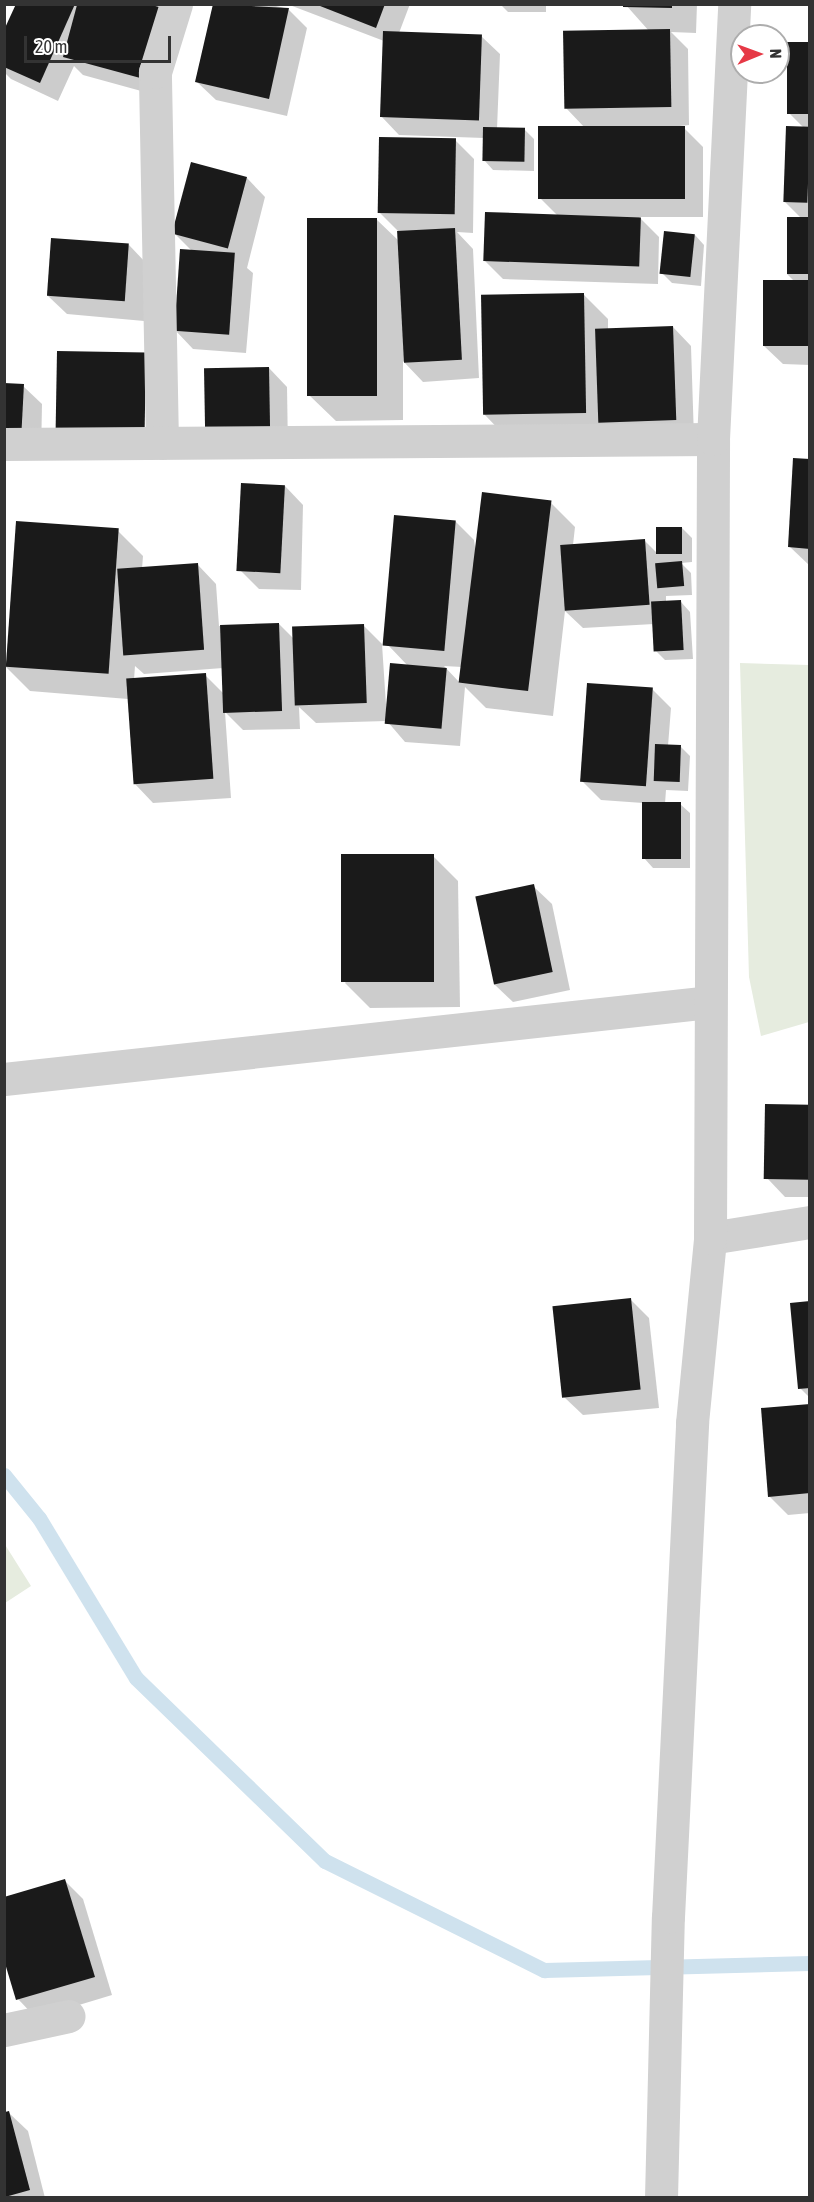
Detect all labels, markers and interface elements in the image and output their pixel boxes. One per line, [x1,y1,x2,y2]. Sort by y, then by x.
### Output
scale bar [27,24,174,62]
north arrow [730,24,790,84]
text: 20 m [35,36,67,57]
text: N [767,49,785,59]

